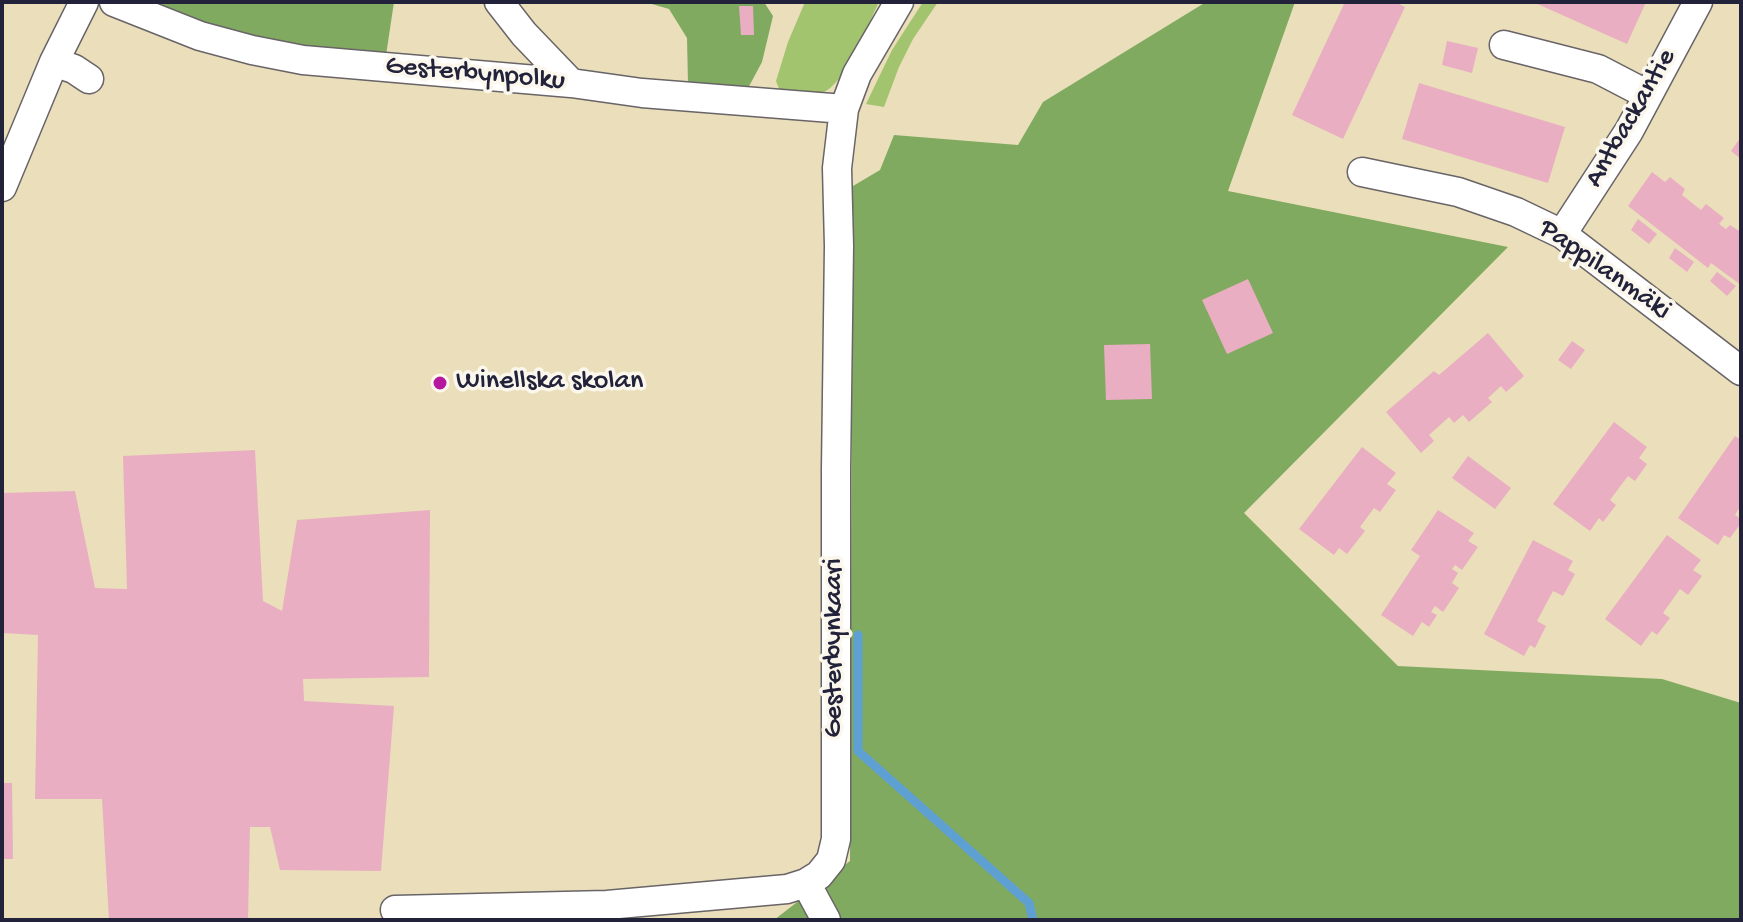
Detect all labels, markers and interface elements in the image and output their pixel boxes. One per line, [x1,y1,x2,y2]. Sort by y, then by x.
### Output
street label: Antbackantie [1579,44,1685,194]
street label: Gesterbynpolku [384,50,566,100]
street label: Pappilanmäki [1531,213,1677,329]
place label: Winellska skolan [456,366,643,400]
marker: Winellska skolan [431,374,449,392]
street label: Gesterbynkaari [819,558,853,738]

